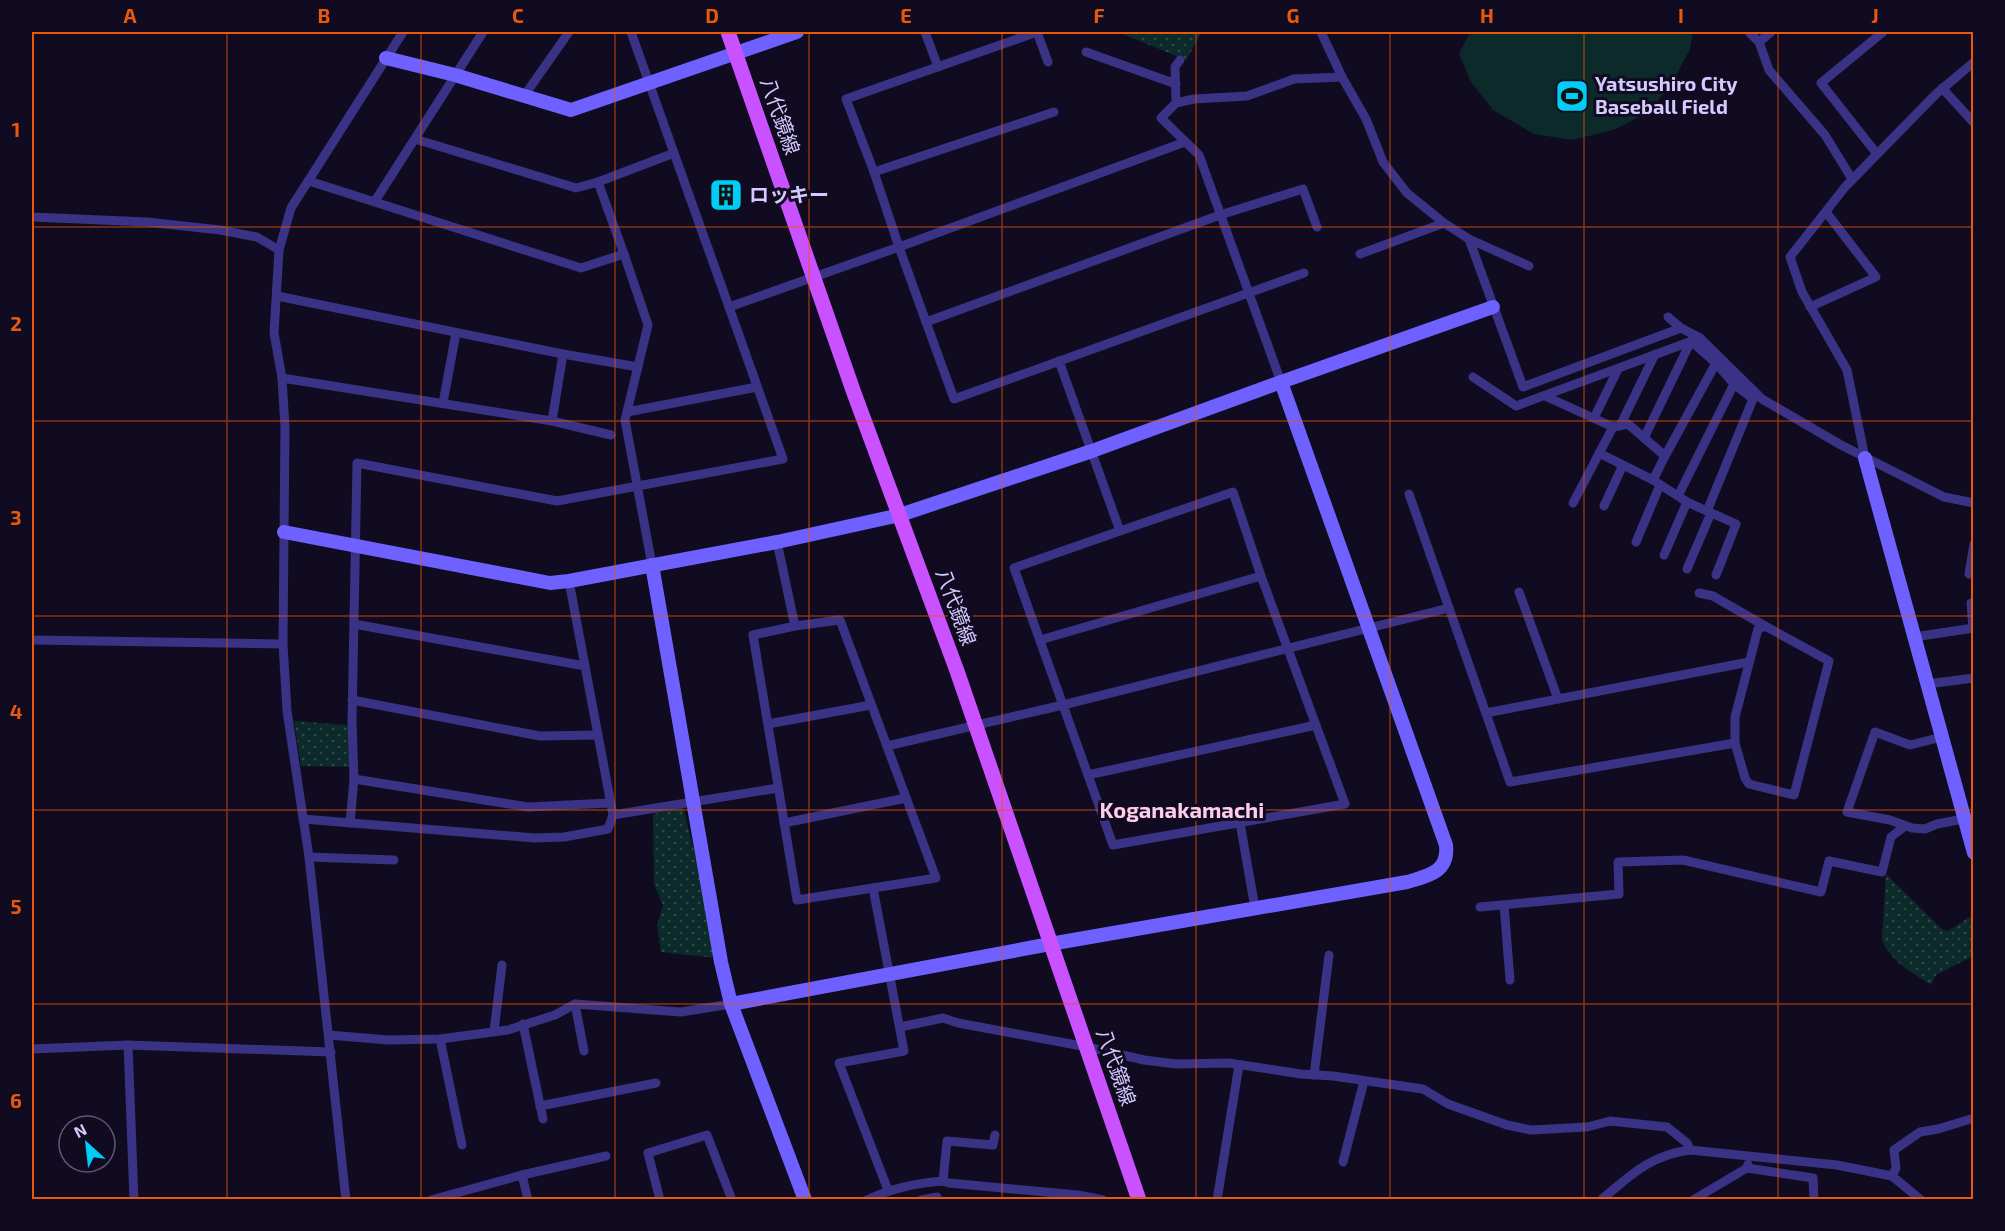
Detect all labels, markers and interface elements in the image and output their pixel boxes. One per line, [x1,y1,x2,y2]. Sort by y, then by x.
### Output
text: A [123,3,137,27]
text: B [318,3,330,27]
text: C [512,3,524,27]
text: D [705,3,719,27]
text: E [900,3,912,27]
text: F [1093,3,1105,27]
text: G [1287,3,1299,27]
text: H [1480,3,1494,27]
text: I [1678,3,1684,27]
text: J [1871,3,1879,27]
place label: Yatsushiro City Baseball Field [1595,71,1738,118]
street label: 八代鏡線 [757,74,805,157]
sports icon: Yatsushiro City Baseball Field [1554,78,1590,114]
text: 1 [12,117,20,141]
building icon: ロッキー [708,177,744,213]
place label: ロッキー [749,182,829,206]
text: 2 [10,311,22,335]
text: 3 [10,505,22,529]
street label: 八代鏡線 [932,565,982,648]
text: 4 [10,699,23,723]
district label: Koganakamachi [1100,796,1264,822]
text: 5 [10,894,22,918]
street label: 八代鏡線 [1093,1025,1141,1108]
text: 6 [10,1088,22,1112]
north arrow [57,1114,117,1174]
text: N [70,1119,89,1141]

